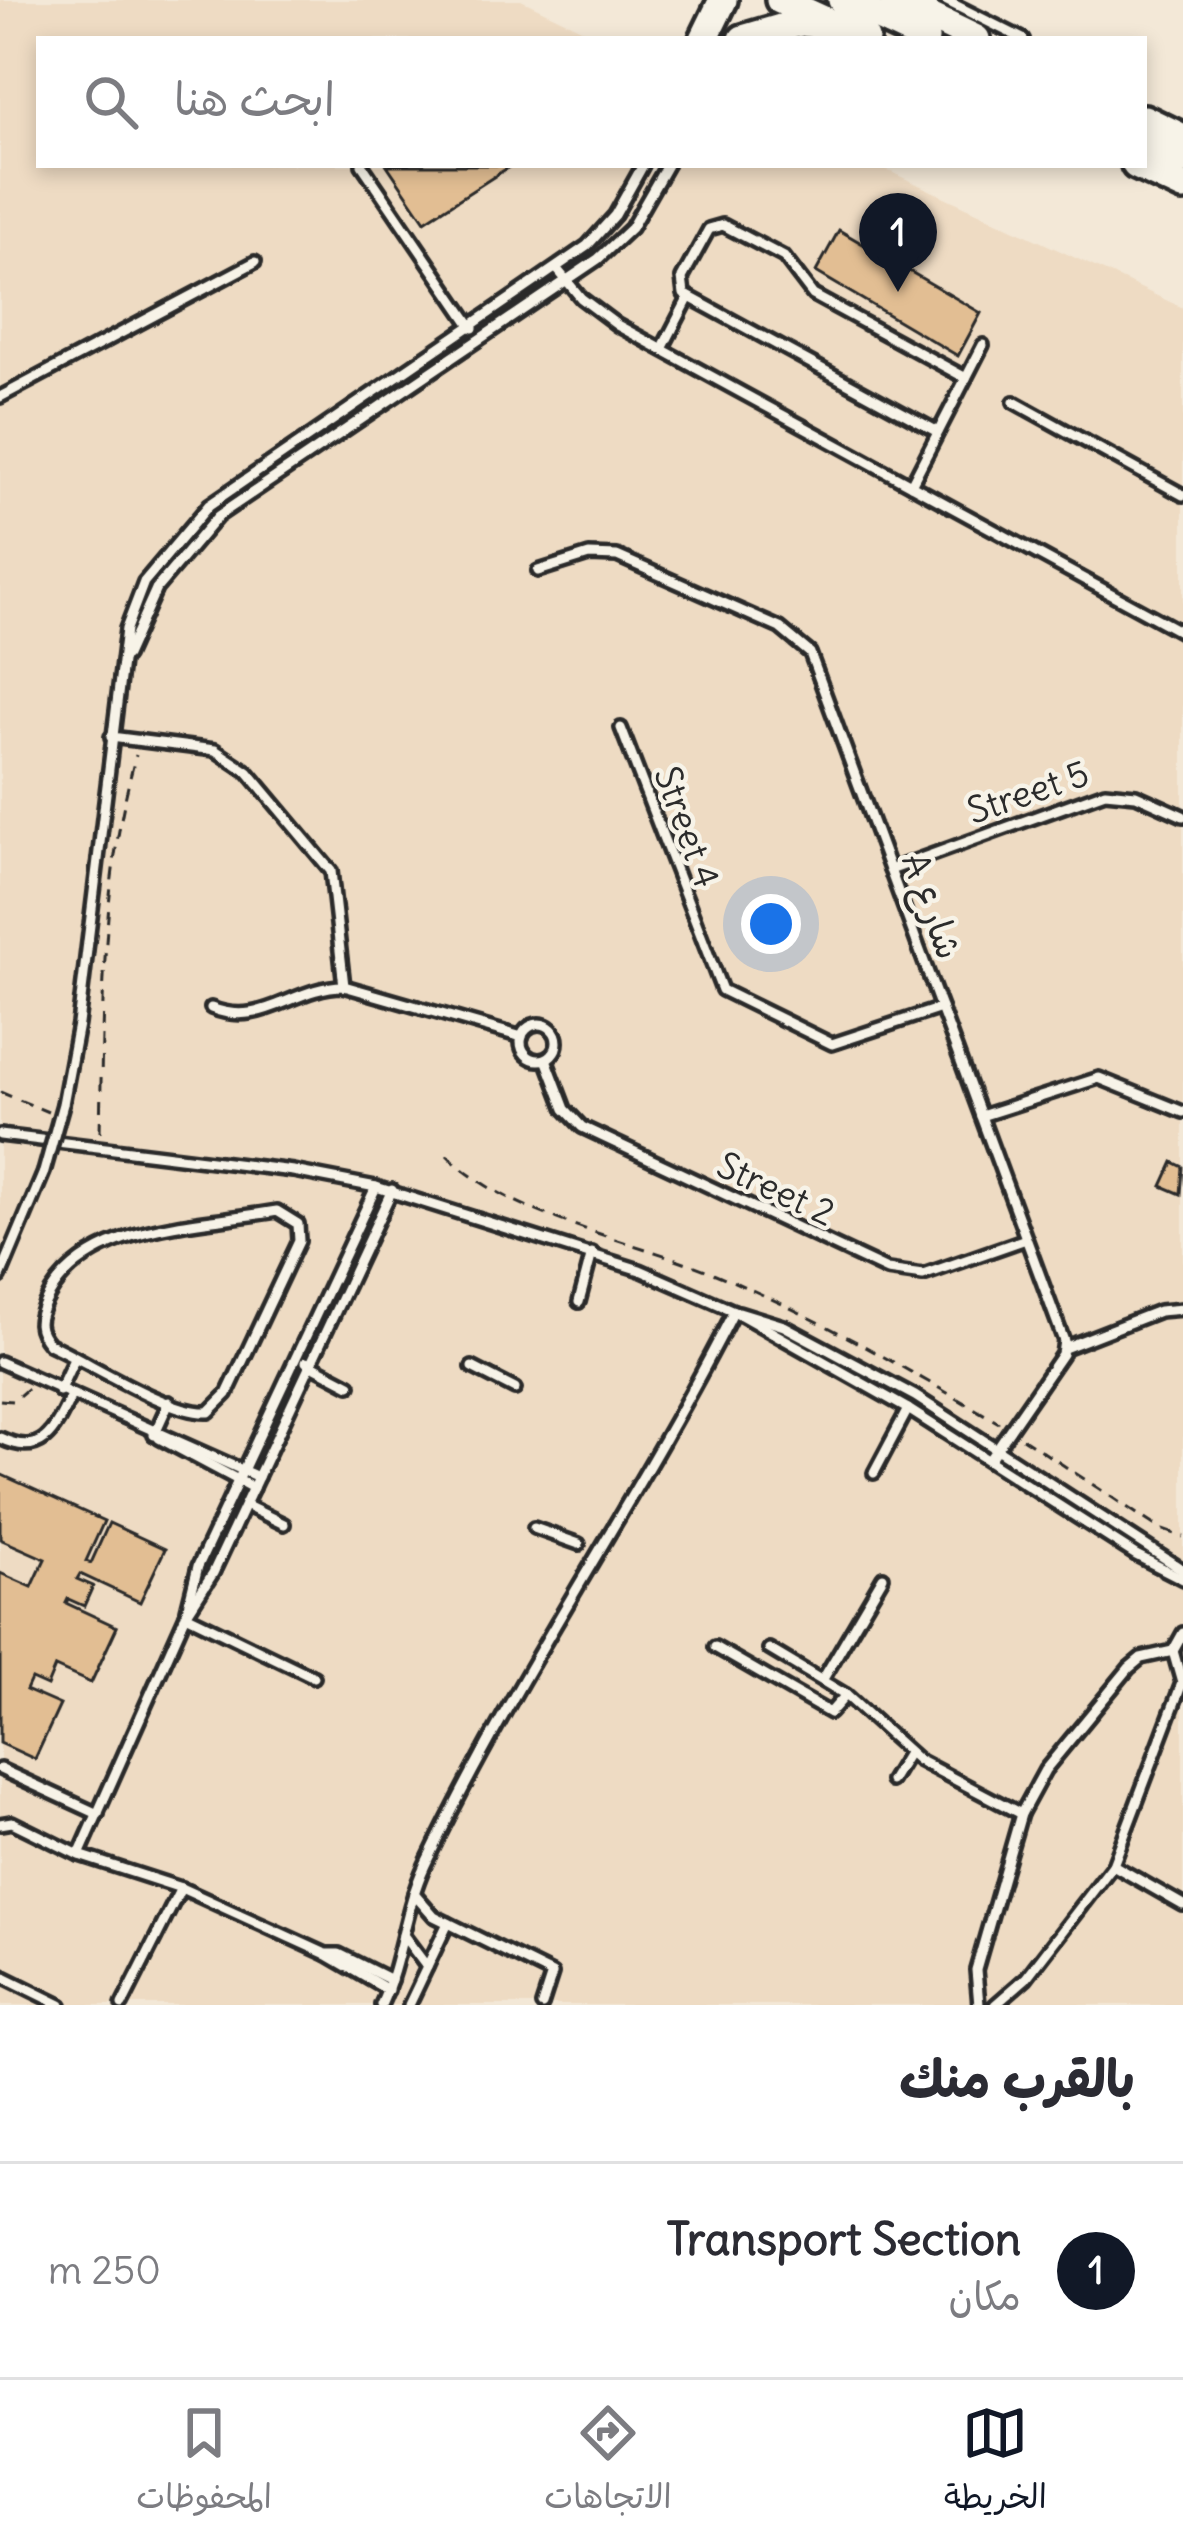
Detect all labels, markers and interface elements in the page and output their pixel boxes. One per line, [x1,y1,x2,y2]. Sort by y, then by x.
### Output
search box [36,36,1147,168]
icon: search [78,69,144,135]
text: ابحث هنا [174,71,335,127]
pin: 1 [859,193,937,292]
street label: Street 5 [961,750,1095,834]
street label: Street 4 [644,760,730,894]
street label: A شارع [889,847,972,966]
your location [741,894,801,954]
street label: Street 2 [710,1142,842,1236]
text: بالقرب منك [899,2047,1135,2111]
text: Transport Section [666,2211,1021,2267]
text: 250 m [48,2246,161,2295]
text: 1 [1088,2246,1104,2295]
text: مكان [949,2272,1021,2321]
tab: المحفوظات [136,2400,272,2526]
tab: الاتجاهات [544,2400,672,2526]
tab: الخريطة [944,2400,1047,2526]

